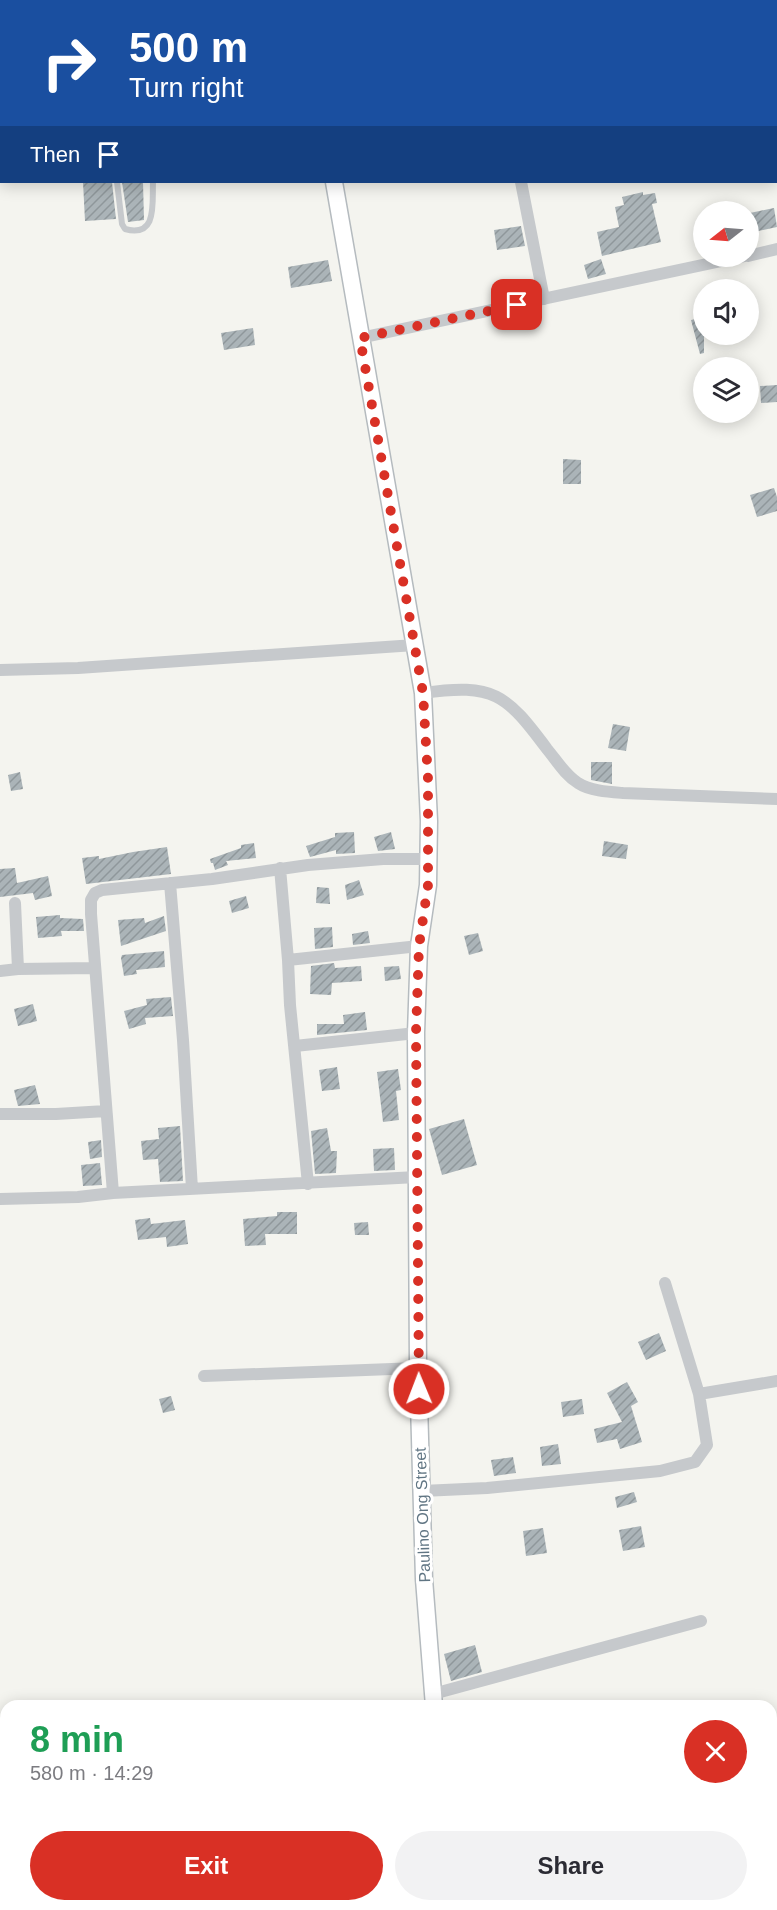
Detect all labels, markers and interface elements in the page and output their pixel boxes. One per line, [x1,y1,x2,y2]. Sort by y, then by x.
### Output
icon: right [30,24,108,102]
text: 500 m [129,24,248,71]
text: Turn right [129,73,244,103]
icon: arrive [92,138,125,171]
text: Then [30,142,80,167]
north arrow [693,201,759,267]
map controls [693,201,759,423]
pin [491,279,542,330]
button: sound [693,279,759,345]
icon: arrive [500,288,533,321]
button: layers [693,357,759,423]
position arrow [387,1357,451,1421]
street label: Paulino Ong Street [412,1447,433,1583]
text: 8 min [30,1719,124,1760]
button: close [684,1720,747,1783]
text: 580 m · 14:29 [30,1762,153,1784]
button: Exit [30,1831,383,1900]
button: Share [395,1831,747,1900]

